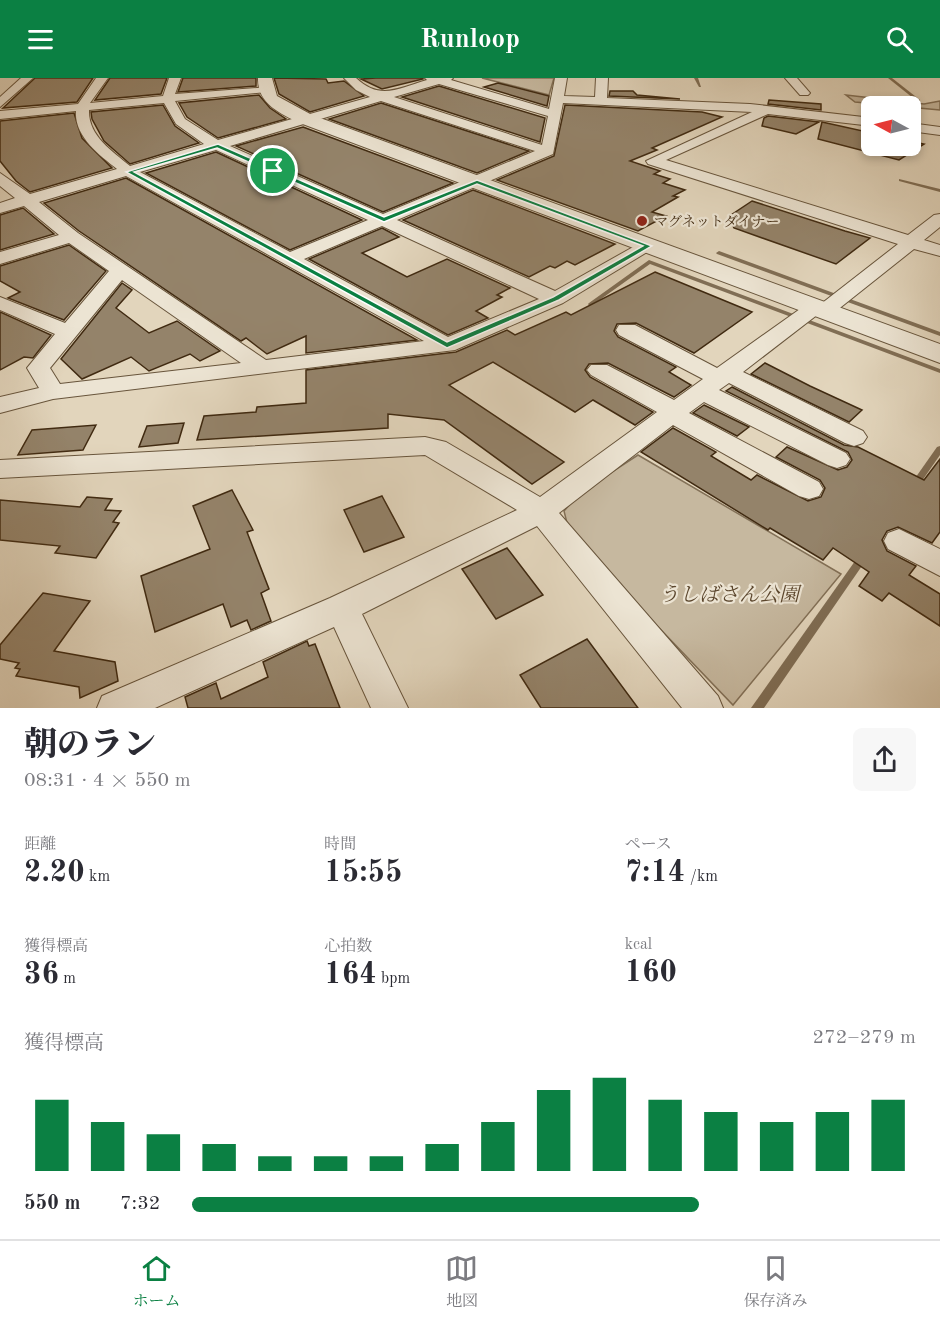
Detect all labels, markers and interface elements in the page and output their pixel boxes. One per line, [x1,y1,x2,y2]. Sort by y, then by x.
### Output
icon: menu [24,23,57,56]
icon: search [883,23,916,56]
text: Runloop [420,26,520,53]
north arrow [861,96,921,156]
map controls [861,96,921,156]
pin [247,145,298,196]
icon: arrive [256,154,289,187]
marker: マグネットダイナー [635,214,649,228]
place label: マグネットダイナー [654,214,780,229]
park label: うしばさん公園 [659,584,802,606]
button: share [853,728,916,791]
text: 朝のラン [24,730,156,763]
text: 08:31 · 4 × 550 m [24,771,191,791]
text: 距離 [24,837,56,853]
text: 時間 [324,837,356,853]
text: ペース [625,837,672,853]
text: 2.20 [24,858,85,888]
text: 15:55 [324,858,402,888]
text: 7:14 [625,858,685,888]
text: km [85,869,110,885]
text: /km [685,869,718,885]
text: kcal [625,937,652,953]
text: 獲得標高 [24,939,88,955]
text: 心拍数 [324,939,372,955]
text: 160 [625,958,677,988]
text: 36 [24,960,59,990]
text: 164 [324,960,377,990]
text: m [59,971,76,987]
text: bpm [377,971,410,987]
text: 272–279 m [813,1028,916,1048]
text: 獲得標高 [24,1034,104,1054]
text: 550 m [24,1194,80,1214]
text: 7:32 [120,1194,160,1214]
tab: ホーム [132,1252,181,1312]
tab: 地図 [445,1252,478,1312]
tab: 保存済み [743,1252,807,1312]

